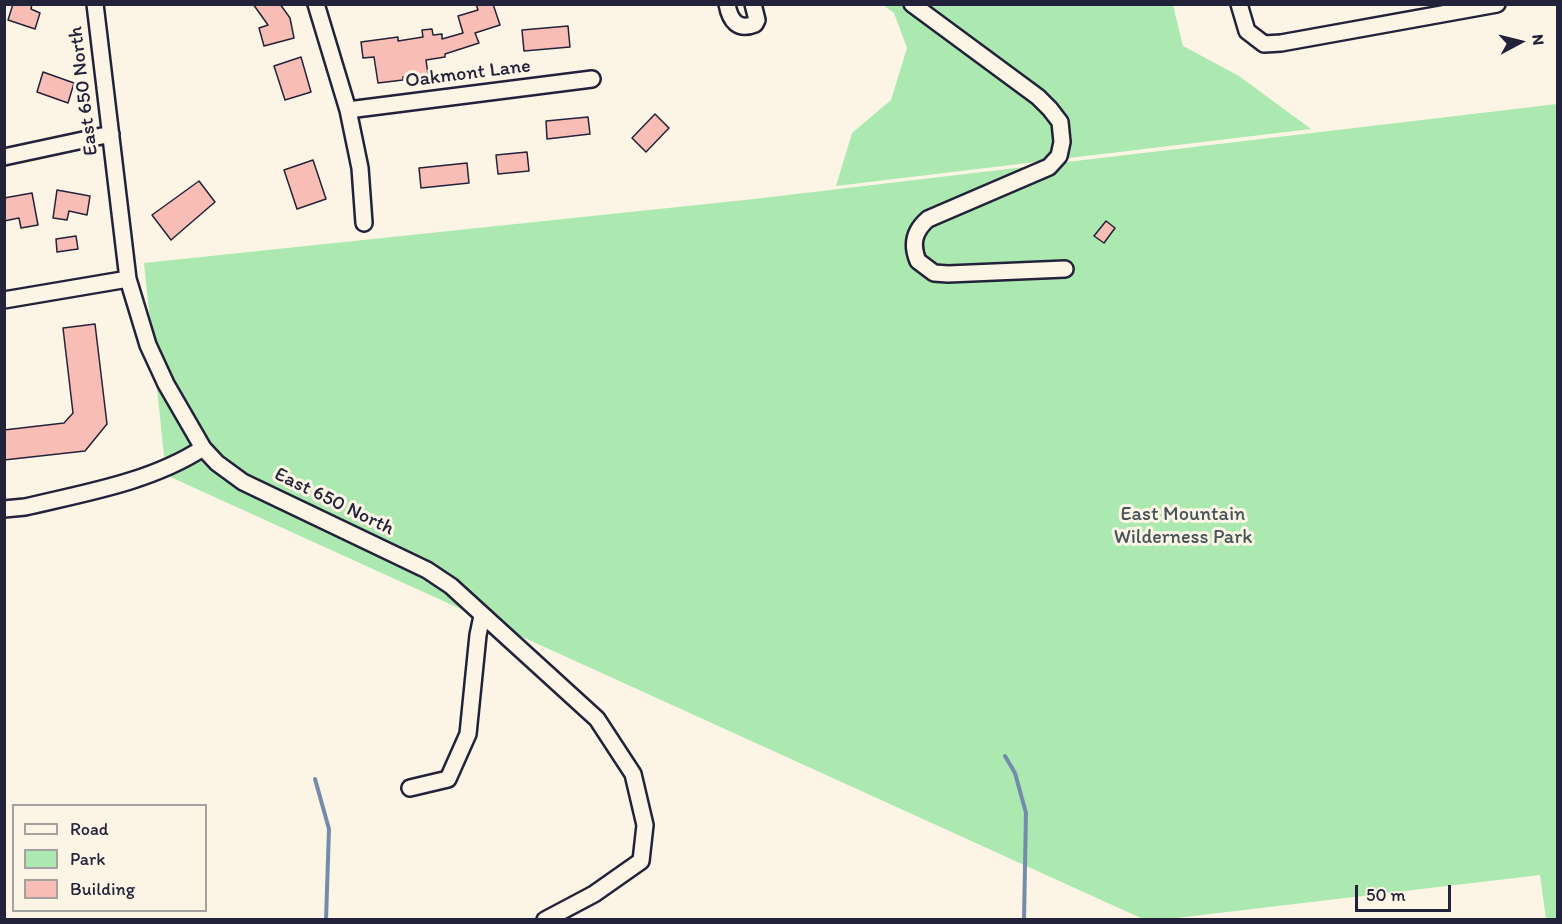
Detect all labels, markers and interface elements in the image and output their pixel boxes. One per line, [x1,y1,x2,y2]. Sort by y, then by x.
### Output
north arrow [1490,12,1550,72]
street label: East 650 North [64,25,104,157]
text: N [1528,33,1548,46]
street label: Oakmont Lane [404,54,532,94]
street label: East 650 North [270,463,398,541]
park label: East Mountain Wilderness Park [1114,503,1252,550]
legend [12,804,207,912]
text: Road [70,818,109,840]
text: Park [70,848,105,870]
scale bar [1358,873,1454,911]
text: Building [70,878,135,900]
text: 50 m [1366,884,1406,906]

